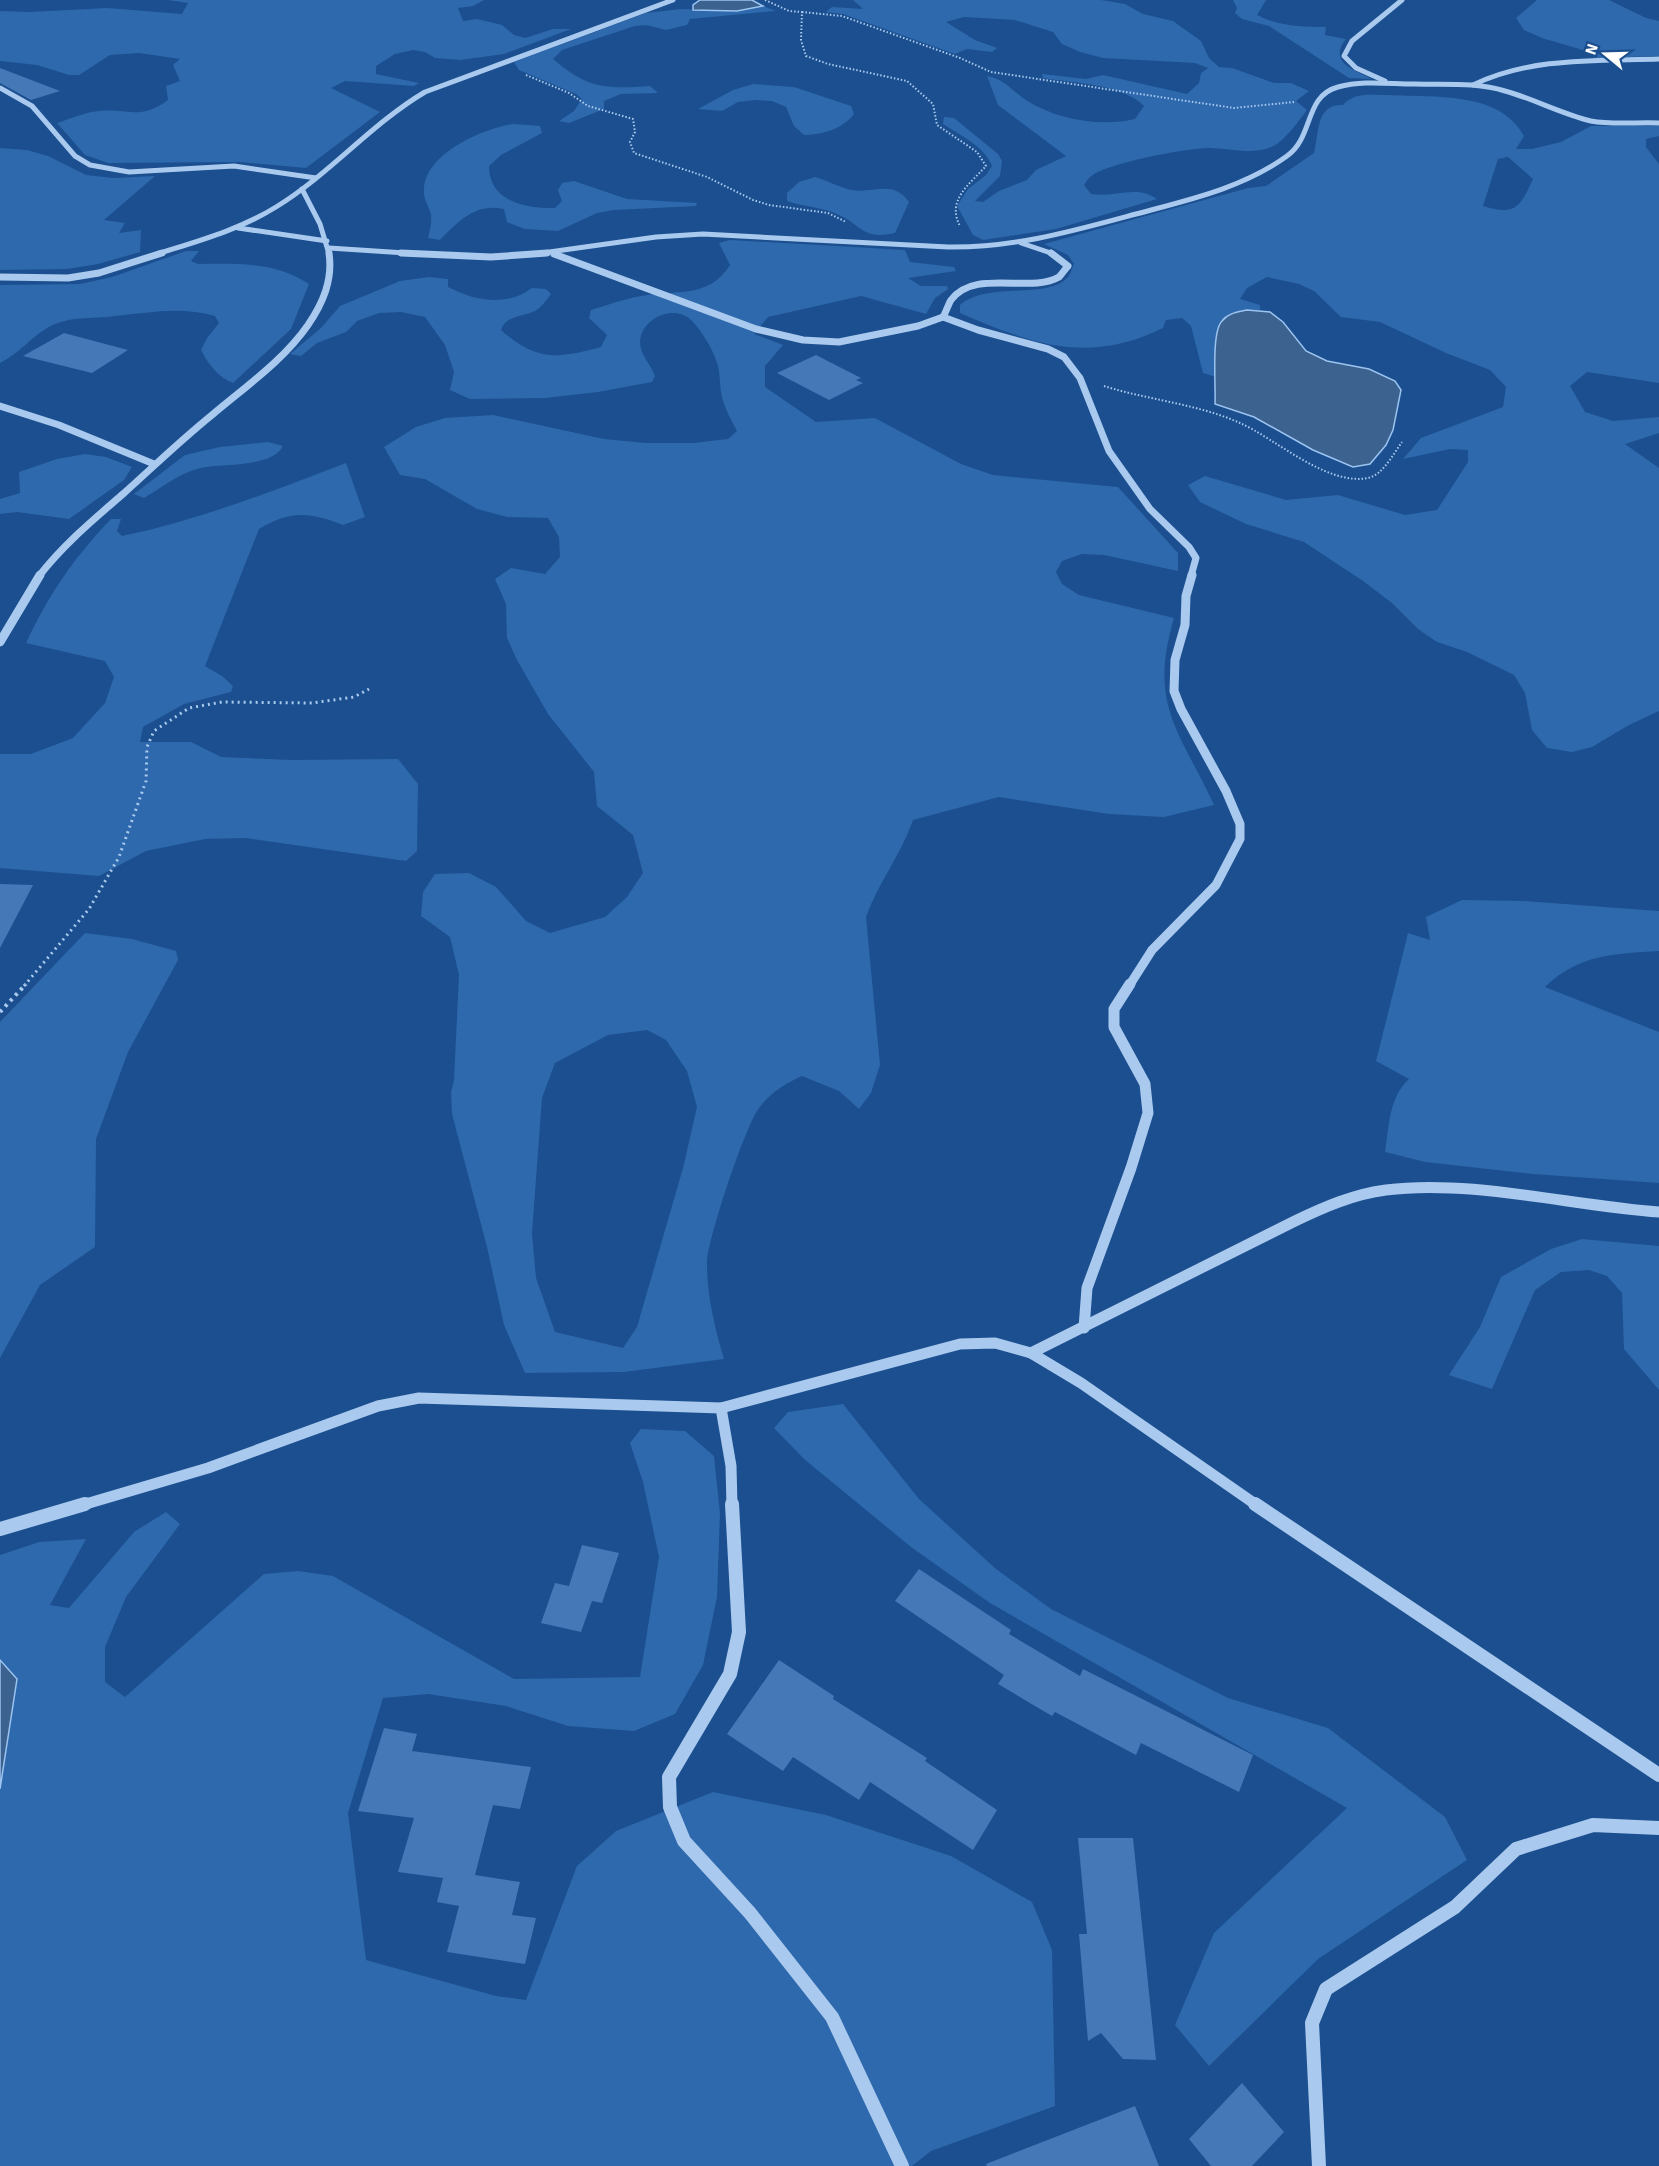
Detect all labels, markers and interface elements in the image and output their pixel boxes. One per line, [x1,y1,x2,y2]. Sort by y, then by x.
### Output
north arrow [1575,24,1635,84]
text: N [1580,41,1604,58]

